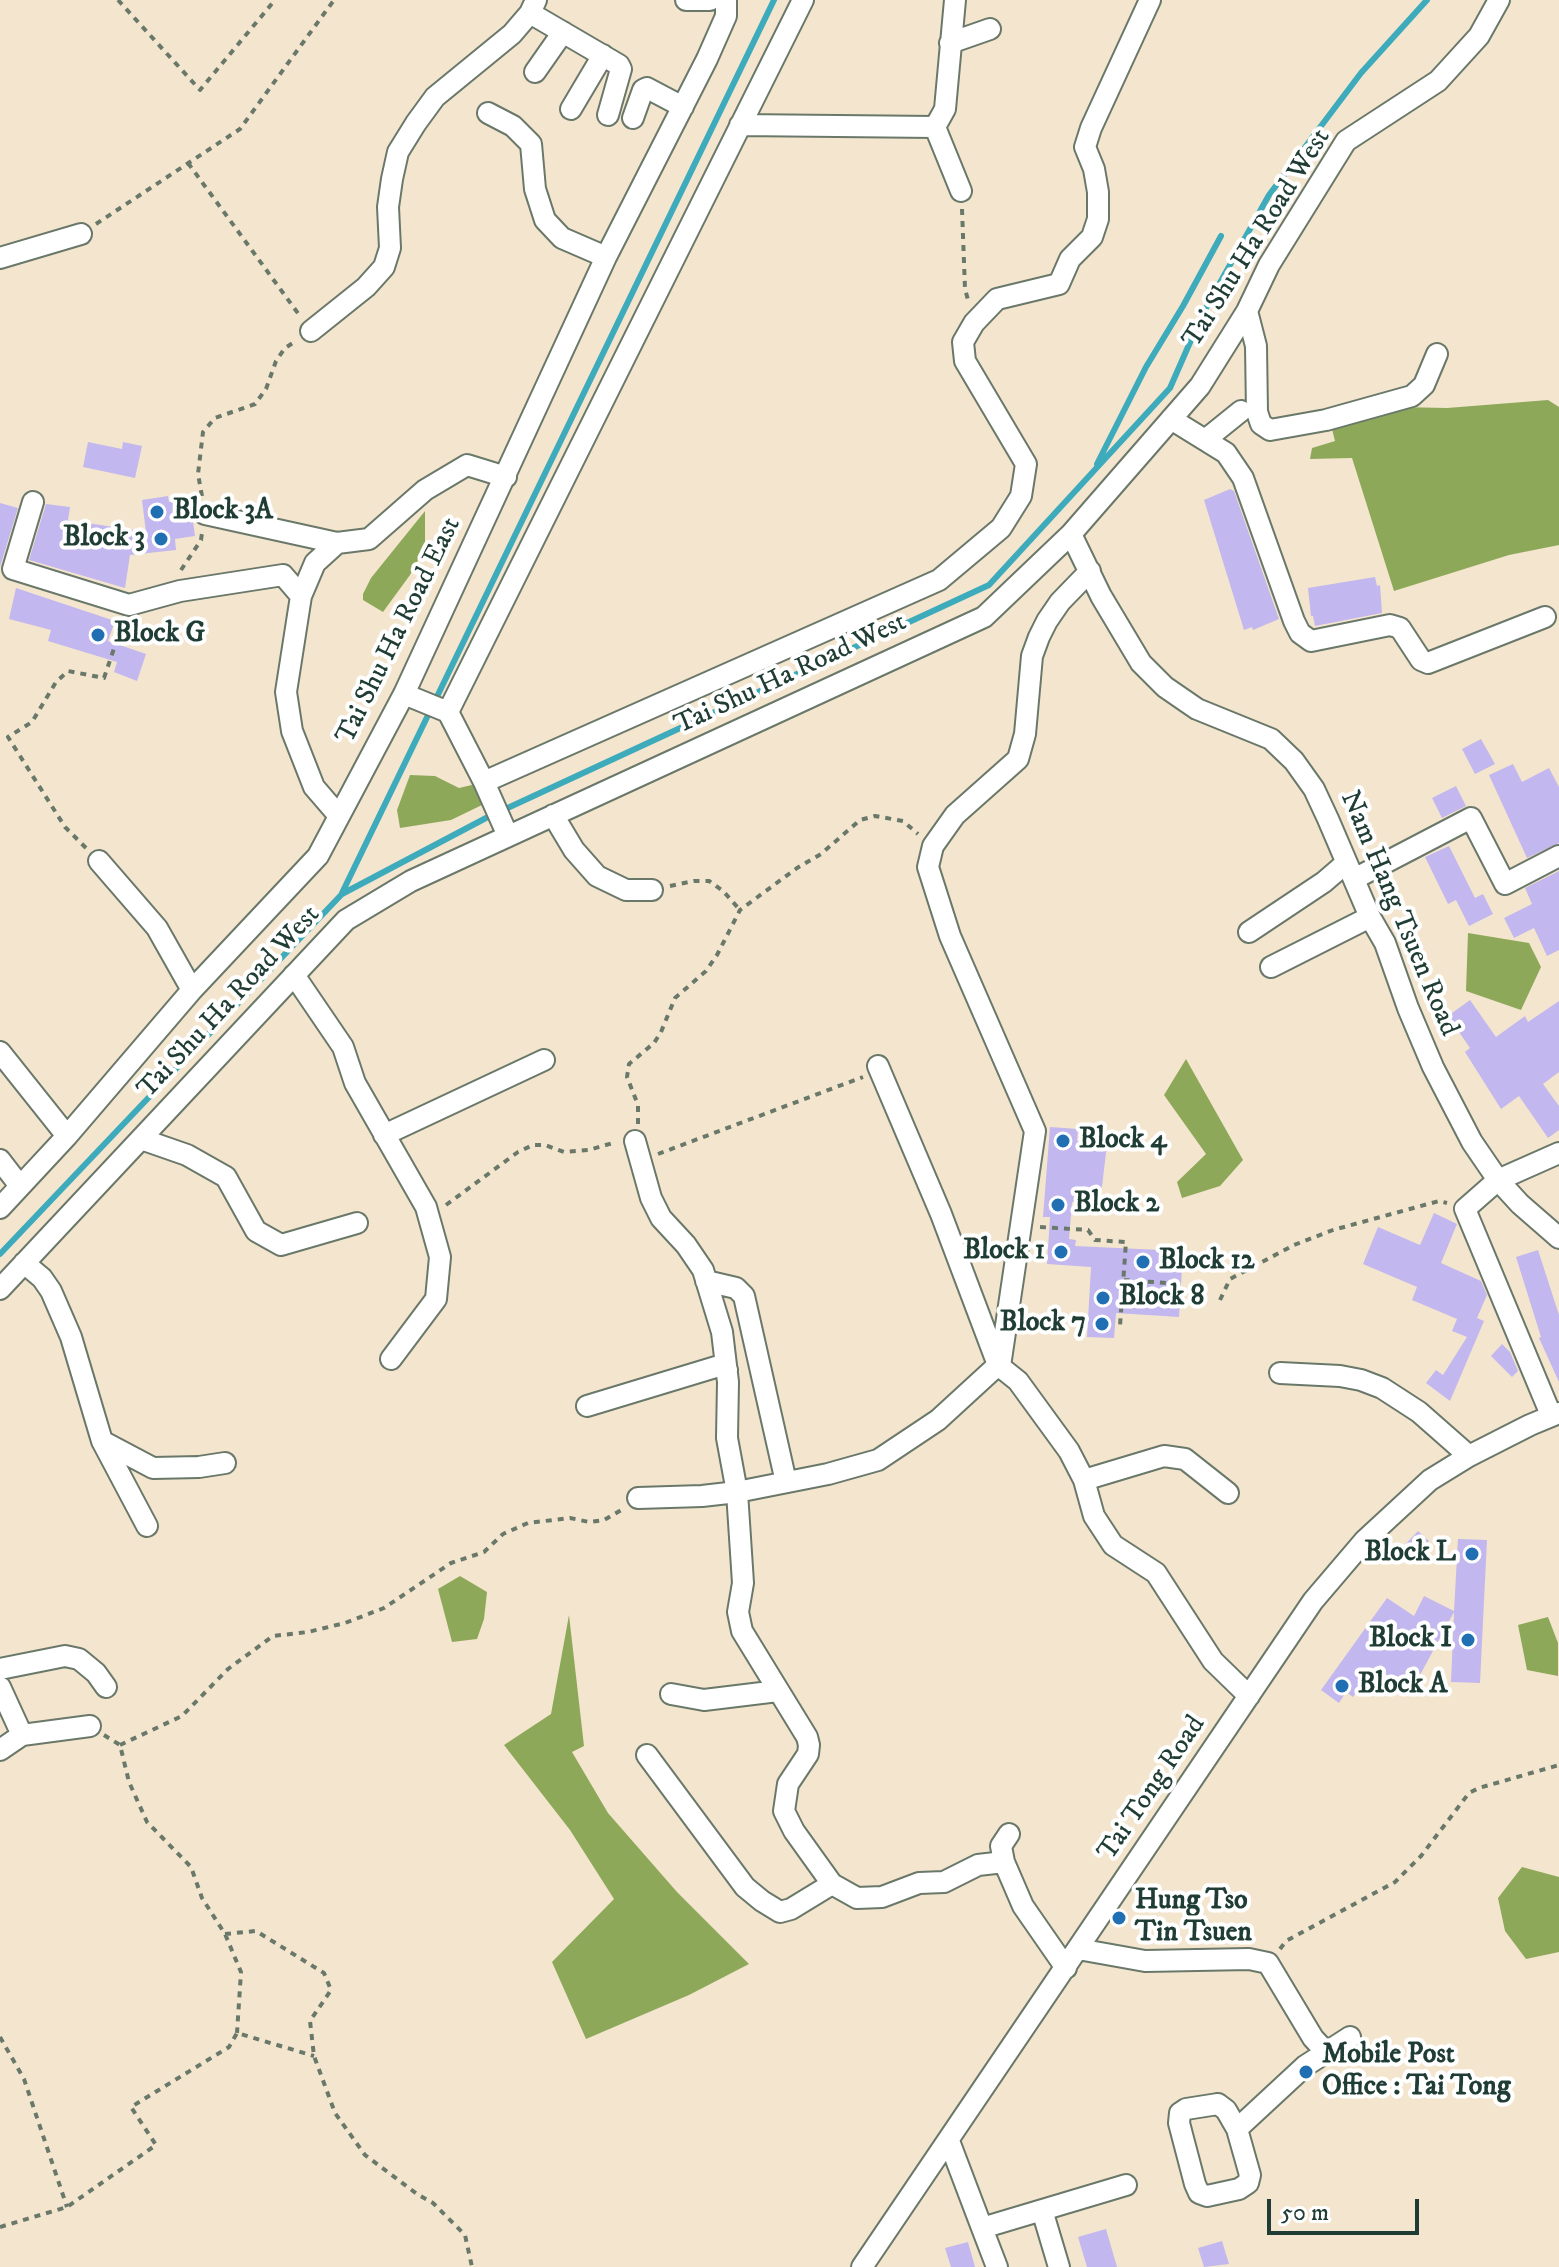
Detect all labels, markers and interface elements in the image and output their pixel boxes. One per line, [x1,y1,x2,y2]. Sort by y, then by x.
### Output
street label: Tai Shu Ha Road West [1177,123,1339,355]
place label: Block 3A [173,495,273,529]
marker: Block 3A [148,503,166,521]
street label: Tai Shu Ha Road East [331,512,469,750]
place label: Block 3 [63,522,145,556]
marker: Block 3 [152,530,170,548]
street label: Tai Shu Ha Road West [670,606,912,744]
place label: Block G [114,618,205,652]
marker: Block G [89,626,107,644]
street label: Nam Hang Tsuen Road [1331,786,1465,1042]
street label: Tai Shu Ha Road West [132,899,328,1107]
place label: Block 4 [1079,1124,1167,1158]
marker: Block 4 [1054,1132,1072,1150]
place label: Block 2 [1074,1188,1159,1222]
marker: Block 2 [1049,1196,1067,1214]
place label: Block 1 [963,1235,1045,1269]
marker: Block 1 [1052,1243,1070,1261]
place label: Block 12 [1159,1245,1254,1279]
marker: Block 12 [1134,1253,1152,1271]
place label: Block 8 [1119,1281,1204,1315]
marker: Block 8 [1094,1289,1112,1307]
place label: Block 7 [1000,1307,1086,1341]
marker: Block 7 [1093,1315,1111,1333]
place label: Block L [1364,1537,1456,1571]
marker: Block L [1463,1545,1481,1563]
place label: Block I [1369,1623,1452,1657]
marker: Block I [1459,1631,1477,1649]
place label: Block A [1358,1669,1447,1703]
marker: Block A [1333,1677,1351,1695]
street label: Tai Tong Road [1092,1710,1214,1868]
place label: Hung Tso Tin Tsuen [1135,1885,1252,1951]
marker: Hung Tso Tin Tsuen [1110,1909,1128,1927]
place label: Mobile Post Office : Tai Tong [1322,2039,1511,2105]
marker: Mobile Post Office : Tai Tong [1297,2063,1315,2081]
scale bar [1271,2183,1423,2233]
text: 50 m [1281,2198,1329,2228]

